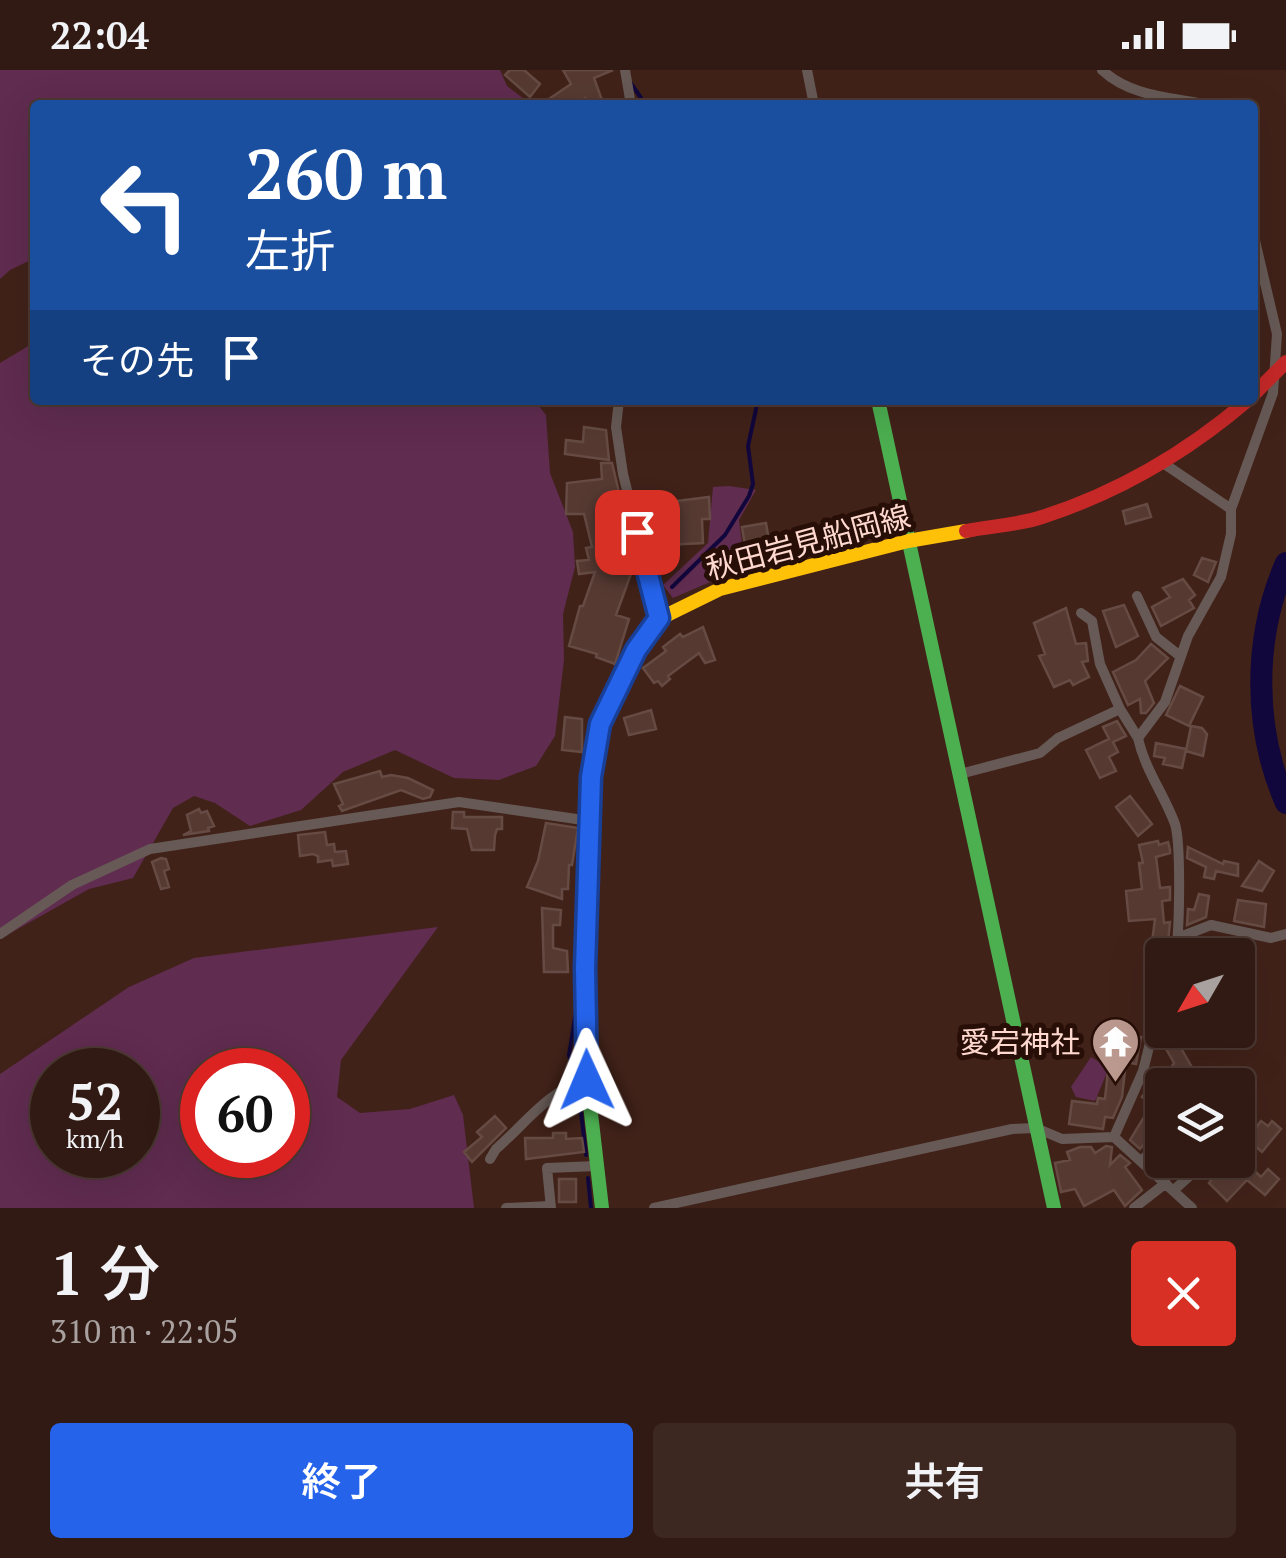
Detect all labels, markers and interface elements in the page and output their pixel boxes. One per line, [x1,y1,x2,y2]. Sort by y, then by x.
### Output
text: 22:04 [50,10,149,60]
text: 260 m [245,126,447,219]
icon: left [80,140,210,270]
text: 左折 [245,220,335,280]
icon: arrive [214,330,269,385]
text: その先 [80,335,194,385]
pin [595,490,680,575]
street label: 秋田岩見船岡線 [701,496,915,588]
icon: arrive [610,505,665,560]
north arrow [1145,938,1255,1048]
map controls [1145,938,1255,1178]
temple icon: 愛宕神社 [1089,1016,1141,1084]
place label: 愛宕神社 [960,1022,1080,1062]
position arrow [535,1028,639,1132]
speed limit sign: 60 [180,1048,310,1178]
text: 52 [67,1068,123,1134]
button: layers [1145,1068,1255,1178]
text: km/h [66,1122,124,1155]
text: 1 分 [50,1233,160,1312]
button: close [1131,1241,1236,1346]
text: 310 m · 22:05 [50,1310,238,1352]
button: 終了 [50,1423,633,1538]
button: 共有 [653,1423,1236,1538]

